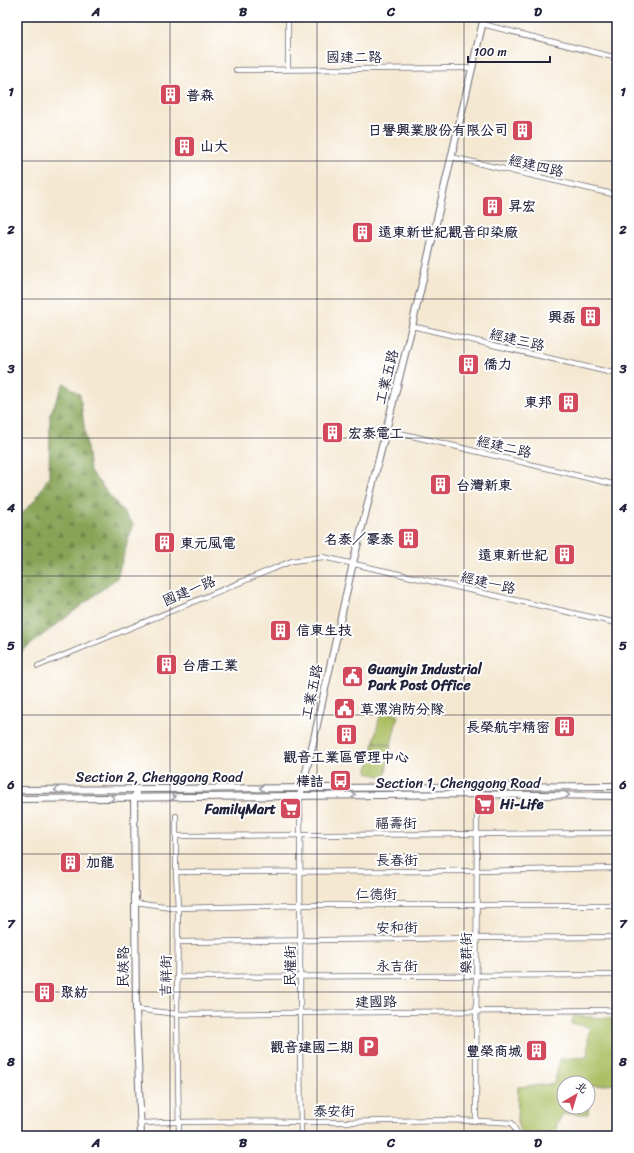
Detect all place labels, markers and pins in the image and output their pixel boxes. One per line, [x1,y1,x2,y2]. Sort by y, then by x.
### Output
building icon: 普森 [157,82,183,108]
place label: 普森 [186,83,214,108]
building icon: 日譽興業股份有限公司 [510,117,536,143]
place label: 日譽興業股份有限公司 [368,118,508,143]
building icon: 山大 [172,133,198,159]
place label: 山大 [200,134,228,159]
building icon: 昇宏 [479,193,505,219]
place label: 昇宏 [508,194,536,219]
building icon: 遠東新世紀觀音印染廠 [349,219,375,245]
place label: 遠東新世紀觀音印染廠 [378,220,518,245]
building icon: 興磊 [578,304,604,330]
place label: 興磊 [548,305,576,330]
building icon: 僑力 [456,351,482,377]
place label: 僑力 [484,352,512,377]
building icon: 東邦 [555,389,581,415]
place label: 東邦 [524,390,552,415]
building icon: 宏泰電工 [320,420,346,446]
place label: 宏泰電工 [348,421,404,446]
building icon: 台灣新東 [428,472,454,498]
place label: 台灣新東 [456,473,512,498]
building icon: 名泰／豪泰 [396,526,422,552]
place label: 名泰／豪泰 [324,527,394,552]
building icon: 東元風電 [151,530,177,556]
place label: 東元風電 [180,531,236,556]
building icon: 遠東新世紀 [551,542,577,568]
place label: 遠東新世紀 [478,543,548,568]
building icon: 信東生技 [267,617,293,643]
place label: 信東生技 [296,618,352,643]
building icon: 台唐工業 [153,652,179,678]
place label: 台唐工業 [182,653,238,678]
place label: Guanyin Industrial Park Post Office [367,657,483,698]
public building icon: Guanyin Industrial Park Post Office [339,664,365,690]
public building icon: 草漯消防分隊 [331,696,357,722]
place label: 草漯消防分隊 [360,697,444,722]
building icon: 長榮航宇精密 [552,714,578,740]
place label: 長榮航宇精密 [466,715,550,740]
building icon: 觀音工業區管理中心 [333,722,359,748]
place label: 觀音工業區管理中心 [283,745,409,770]
bus stop icon: 樺詰 [327,768,353,794]
place label: 樺詰 [296,769,324,794]
supermarket icon: Hi-Life [471,791,497,817]
place label: Hi-Life [499,792,544,817]
supermarket icon: FamilyMart [278,796,304,822]
place label: FamilyMart [204,797,277,822]
building icon: 加龍 [58,849,84,875]
place label: 加龍 [86,850,114,875]
building icon: 聚紡 [32,979,58,1005]
place label: 聚紡 [60,980,88,1005]
parking icon: 觀音建國二期 [356,1034,382,1060]
place label: 觀音建國二期 [270,1035,354,1060]
building icon: 豐榮商城 [524,1038,550,1064]
place label: 豐榮商城 [466,1039,522,1064]

